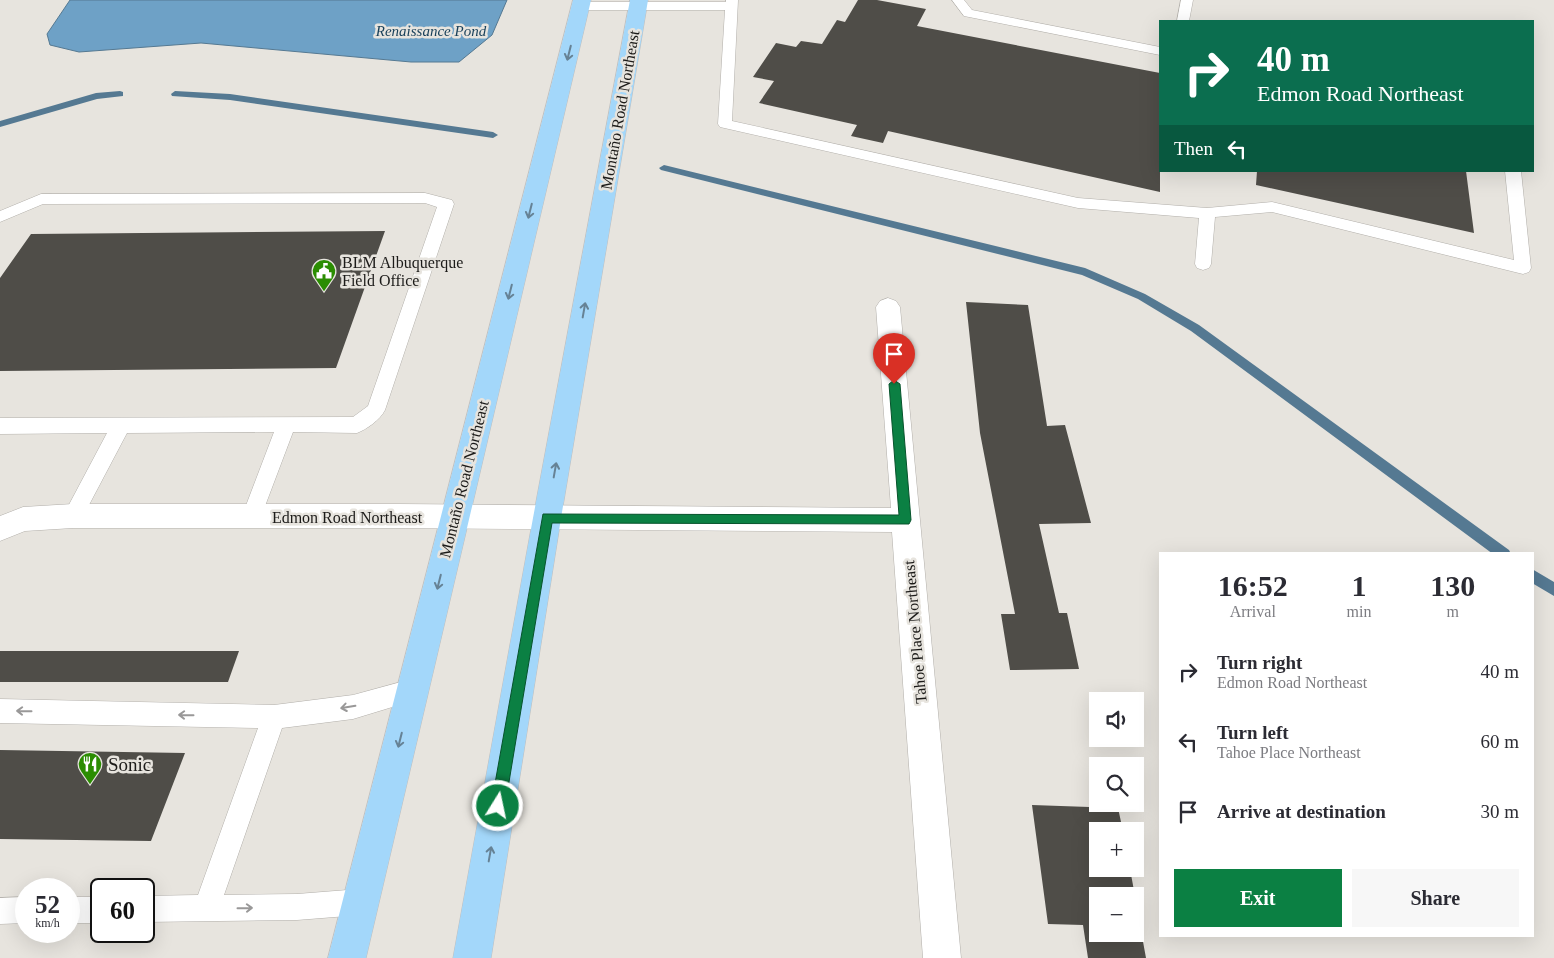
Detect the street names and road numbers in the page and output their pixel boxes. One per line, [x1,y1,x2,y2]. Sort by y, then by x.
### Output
street label: Montaño Road Northeast [598,28,643,191]
street label: Montaño Road Northeast [436,398,492,560]
street label: Edmon Road Northeast [272,509,423,526]
street label: Tahoe Place Northeast [900,559,930,704]

